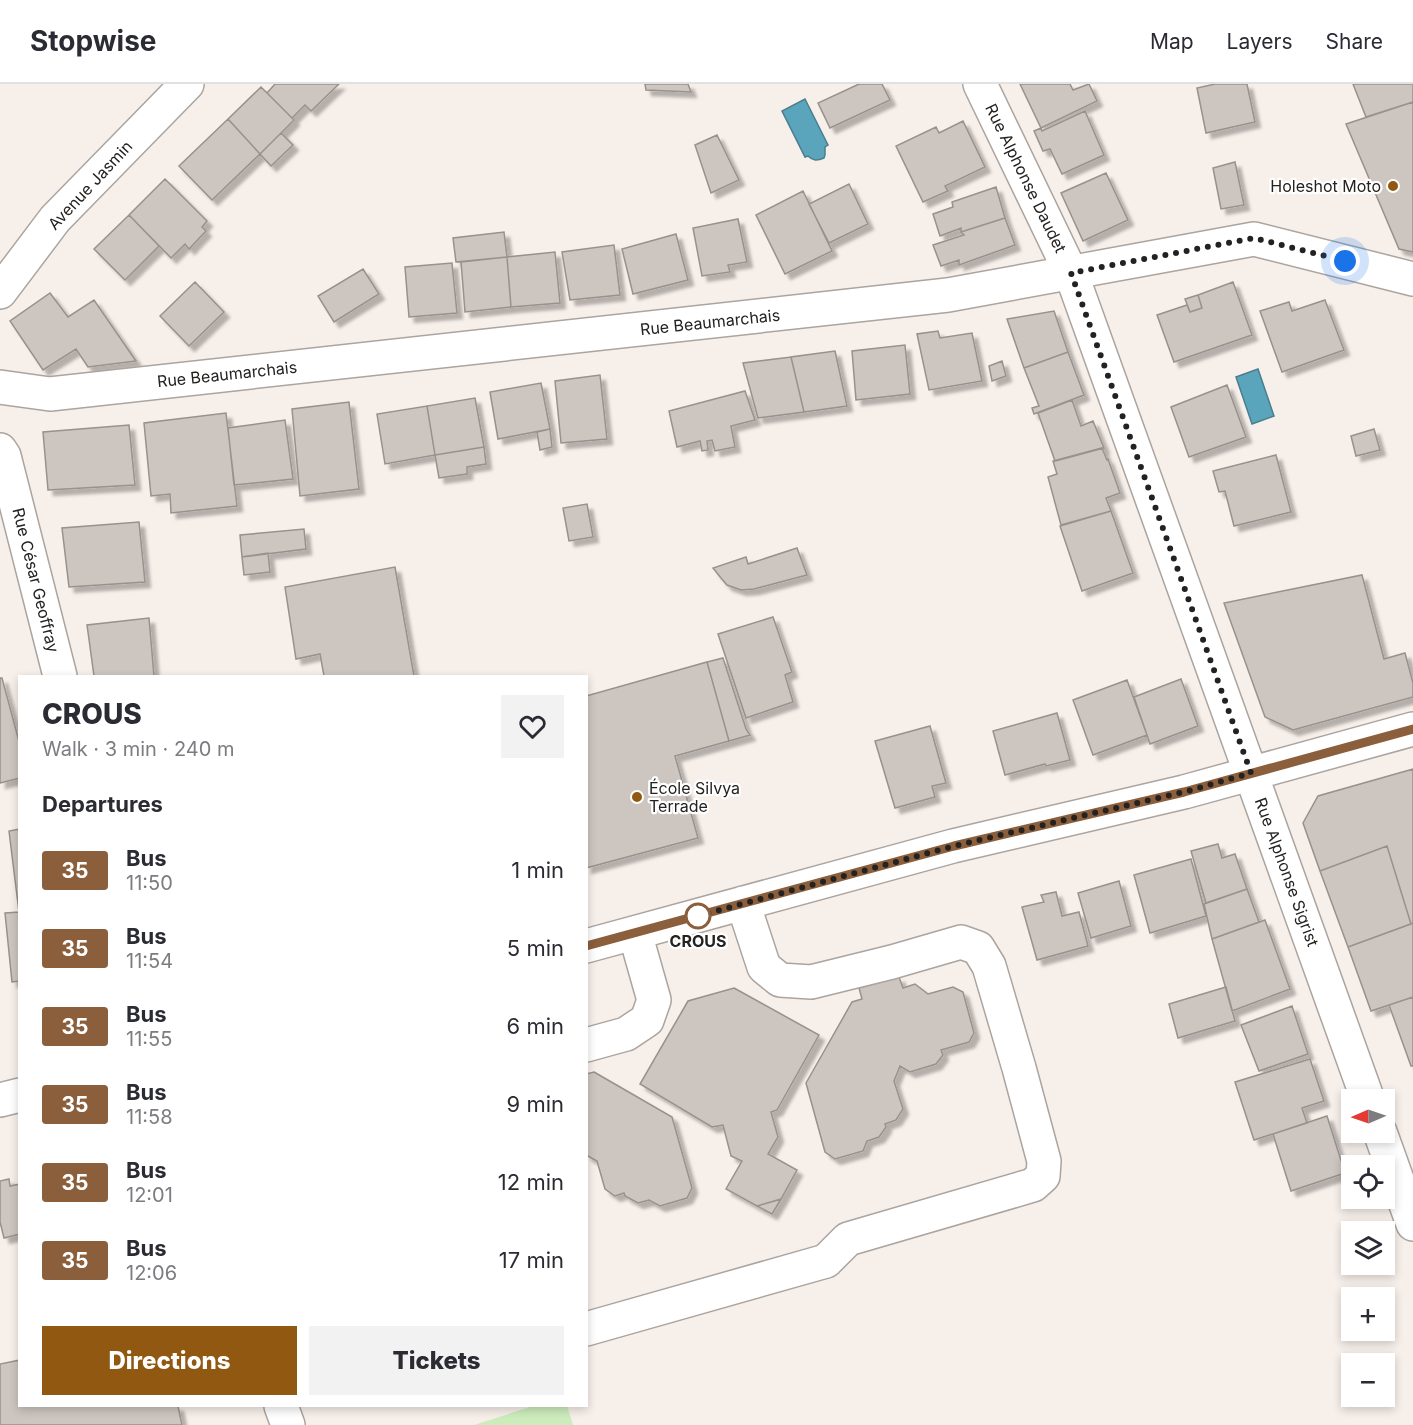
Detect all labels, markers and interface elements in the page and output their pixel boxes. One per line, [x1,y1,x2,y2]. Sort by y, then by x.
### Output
text: Stopwise [30,24,157,58]
text: Map [1150,29,1194,54]
text: Layers [1227,29,1293,54]
text: Share [1326,29,1383,54]
street label: Rue Alphonse Daudet [981,100,1071,256]
street label: Avenue Jasmin [44,136,136,234]
place label: Holeshot Moto [1270,176,1381,196]
marker: Holeshot Moto [1386,179,1400,193]
your location [1330,246,1360,276]
street label: Rue Beaumarchais [639,305,781,339]
street label: Rue Beaumarchais [156,357,298,391]
street label: Rue César Geoffray [8,506,64,654]
button: heart [501,695,564,758]
text: CROUS [42,697,142,731]
text: Walk · 3 min · 240 m [42,737,235,761]
place label: École Silvya Terrade [649,778,740,816]
marker: École Silvya Terrade [630,790,644,804]
text: Departures [42,791,163,817]
street label: Rue Alphonse Sigrist [1251,795,1323,949]
text: Bus [126,845,167,871]
text: 1 min [511,857,564,883]
text: 35 [62,858,88,883]
text: 11:50 [126,871,173,895]
marker: CROUS [685,903,711,929]
text: Bus [126,923,167,949]
place label: CROUS [670,931,726,951]
text: 5 min [507,935,564,961]
text: 35 [62,936,88,961]
text: 11:54 [126,949,173,973]
text: Bus [126,1001,167,1027]
text: 6 min [507,1013,564,1039]
text: 35 [62,1014,88,1039]
text: 11:55 [126,1027,172,1051]
text: Bus [126,1079,167,1105]
north arrow [1341,1089,1395,1143]
map controls [1341,1089,1395,1407]
text: 9 min [507,1091,564,1117]
text: 35 [62,1092,88,1117]
text: 11:58 [126,1105,173,1129]
button: locate [1341,1155,1395,1209]
text: Bus [126,1157,167,1183]
text: 12 min [498,1169,564,1195]
text: 35 [62,1170,88,1195]
text: 12:01 [126,1183,173,1207]
button: layers [1341,1221,1395,1275]
text: Bus [126,1235,167,1261]
text: 17 min [499,1247,564,1273]
text: 35 [62,1248,88,1273]
text: 12:06 [126,1261,177,1285]
button: + [1341,1287,1395,1341]
button: Directions [42,1326,297,1395]
button: Tickets [309,1326,564,1395]
button: − [1341,1353,1395,1407]

